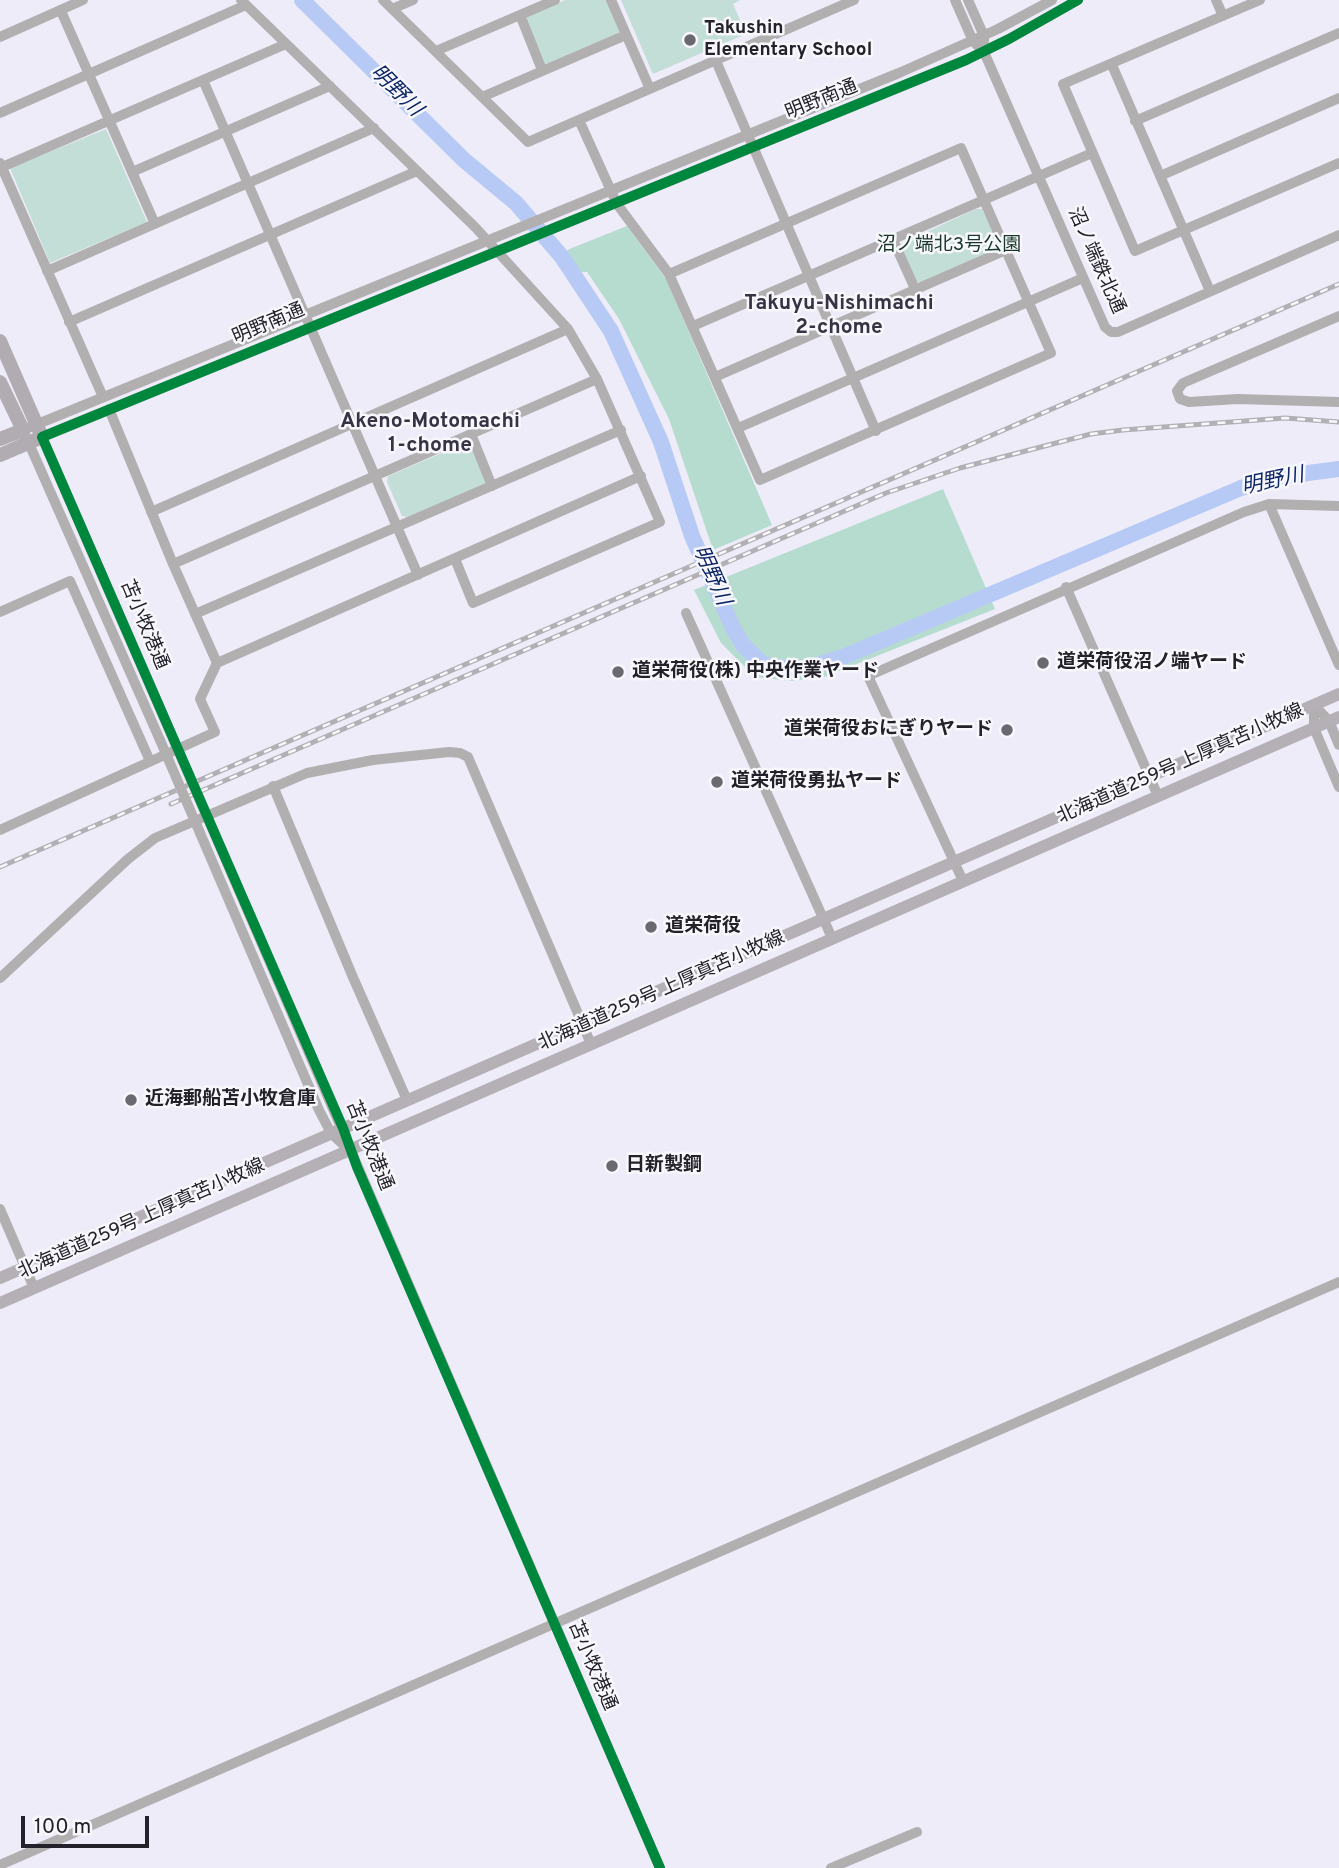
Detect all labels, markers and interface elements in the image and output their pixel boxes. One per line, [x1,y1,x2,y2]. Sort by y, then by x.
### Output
place label: Takushin Elementary School [704,18,872,62]
marker: Takushin Elementary School [682,32,698,48]
water label: 明野川 [364,61,426,123]
street label: 明野南通 [782,76,862,126]
street label: 沼ノ端鉄北通 [1061,204,1129,318]
park label: 沼ノ端北3号公園 [877,235,1021,257]
district label: Takuyu-Nishimachi 2-chome [744,292,934,342]
street label: 明野南通 [230,300,308,350]
district label: Akeno-Motomachi 1-chome [340,410,520,460]
water label: 明野川 [1240,464,1306,502]
water label: 明野川 [686,542,734,610]
street label: 苫小牧港通 [114,577,172,673]
place label: 道栄荷役沼ノ端ヤード [1057,652,1247,674]
marker: 道栄荷役沼ノ端ヤード [1035,655,1051,671]
place label: 道栄荷役(株) 中央作業ヤード [632,661,879,683]
marker: 道栄荷役(株) 中央作業ヤード [610,664,626,680]
street label: 北海道道259号 上厚真苫小牧線 [1054,700,1308,830]
place label: 道栄荷役おにぎりヤード [784,719,993,741]
marker: 道栄荷役おにぎりヤード [999,722,1015,738]
place label: 道栄荷役勇払ヤード [731,771,902,793]
marker: 道栄荷役勇払ヤード [709,774,725,790]
place label: 道栄荷役 [665,916,741,938]
marker: 道栄荷役 [643,919,659,935]
street label: 北海道道259号 上厚真苫小牧線 [535,927,789,1057]
place label: 近海郵船苫小牧倉庫 [145,1089,316,1111]
marker: 近海郵船苫小牧倉庫 [123,1092,139,1108]
street label: 苫小牧港通 [340,1098,396,1194]
street label: 北海道道259号 上厚真苫小牧線 [15,1155,269,1285]
place label: 日新製鋼 [626,1155,702,1177]
marker: 日新製鋼 [604,1158,620,1174]
street label: 苫小牧港通 [562,1618,620,1714]
scale bar [24,1801,152,1845]
text: 100 m [34,1814,91,1841]

